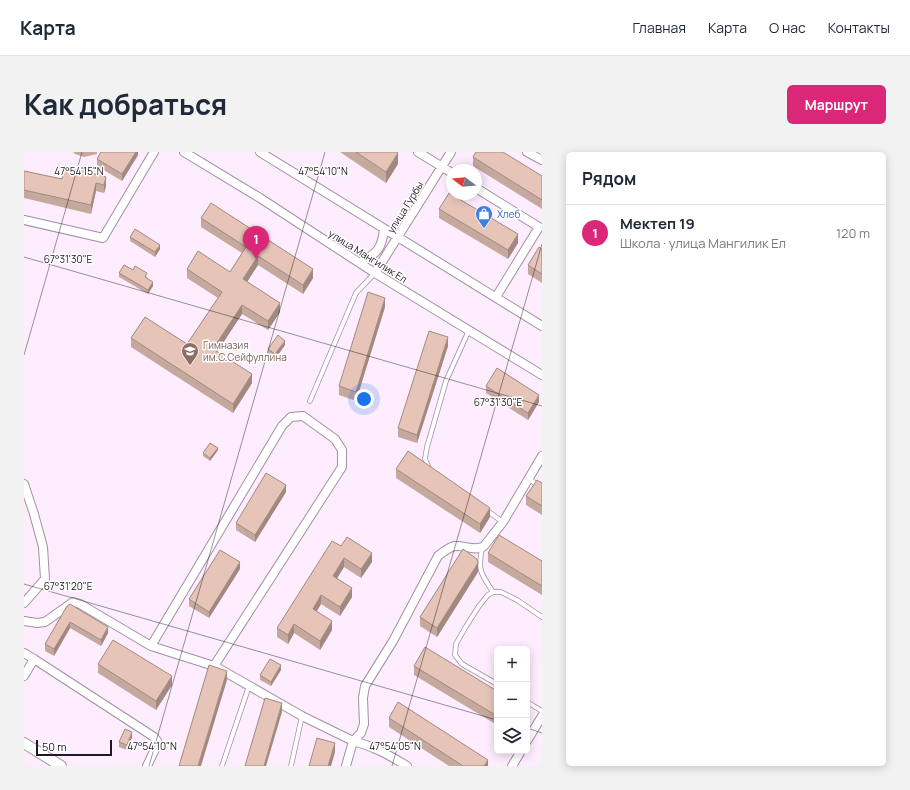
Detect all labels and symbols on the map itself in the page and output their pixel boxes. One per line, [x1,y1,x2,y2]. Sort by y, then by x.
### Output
text: 47°54'15"N [54,164,104,178]
text: 47°54'10"N [298,164,348,178]
north arrow [446,164,482,200]
street label: улица Гурбы [384,178,426,236]
shop icon: Хлеб [474,204,494,229]
place label: Хлеб [497,207,520,221]
pin: 1 [243,226,269,259]
street label: улица Мангилик Ел [326,226,410,286]
text: 67°31'30"E [44,252,93,266]
place label: Гимназия им.С.Сейфуллина [203,338,287,364]
school or university icon: Гимназия им.С.Сейфуллина [180,341,200,366]
your location [354,389,374,409]
text: 67°31'30"E [474,395,523,409]
text: 67°31'20"E [44,579,93,593]
scale bar [36,738,112,757]
text: 47°54'10"N [127,739,177,753]
text: 47°54'05"N [369,739,421,753]

